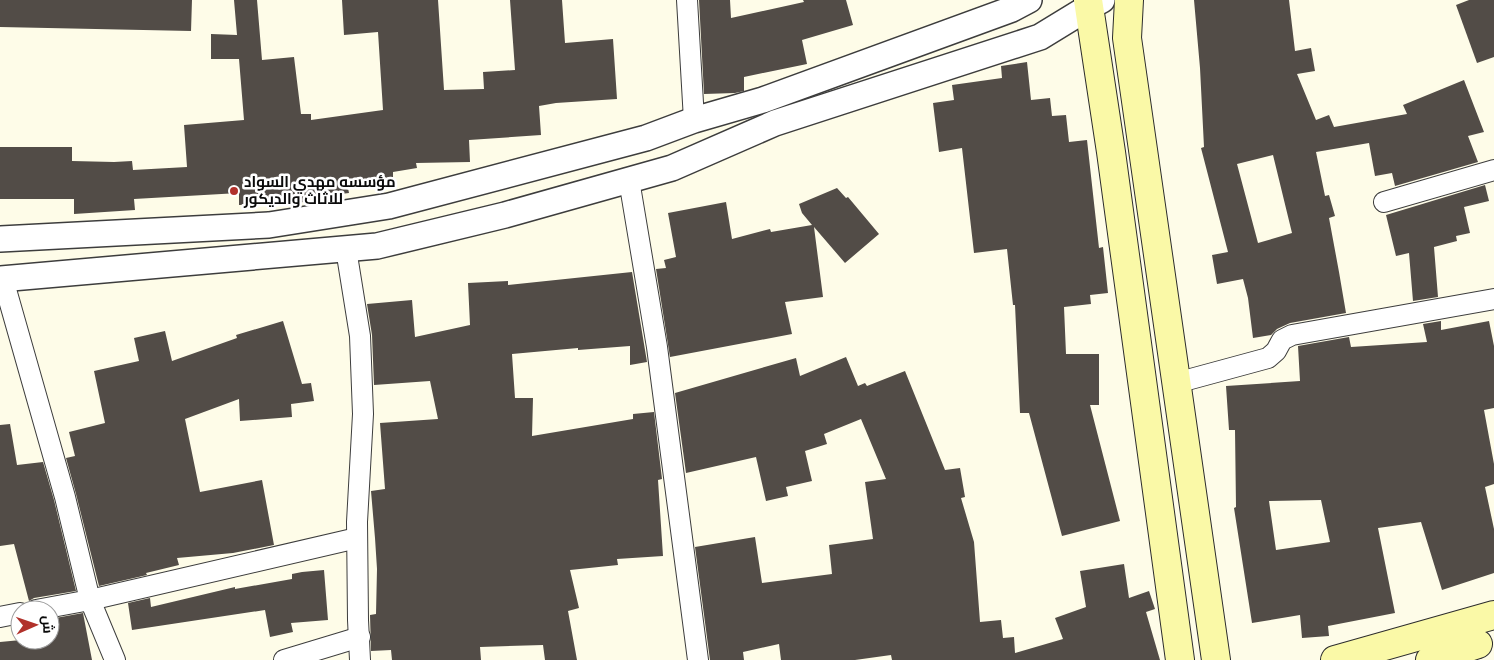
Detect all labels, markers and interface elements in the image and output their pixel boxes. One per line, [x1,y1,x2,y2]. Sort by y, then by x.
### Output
place label: مؤسسه مهدي السواد للاثاث والديكور [243,174,396,208]
marker: مؤسسه مهدي السواد للاثاث والديكور [228,185,240,197]
north arrow [10,600,60,650]
text: ش [39,615,56,634]

